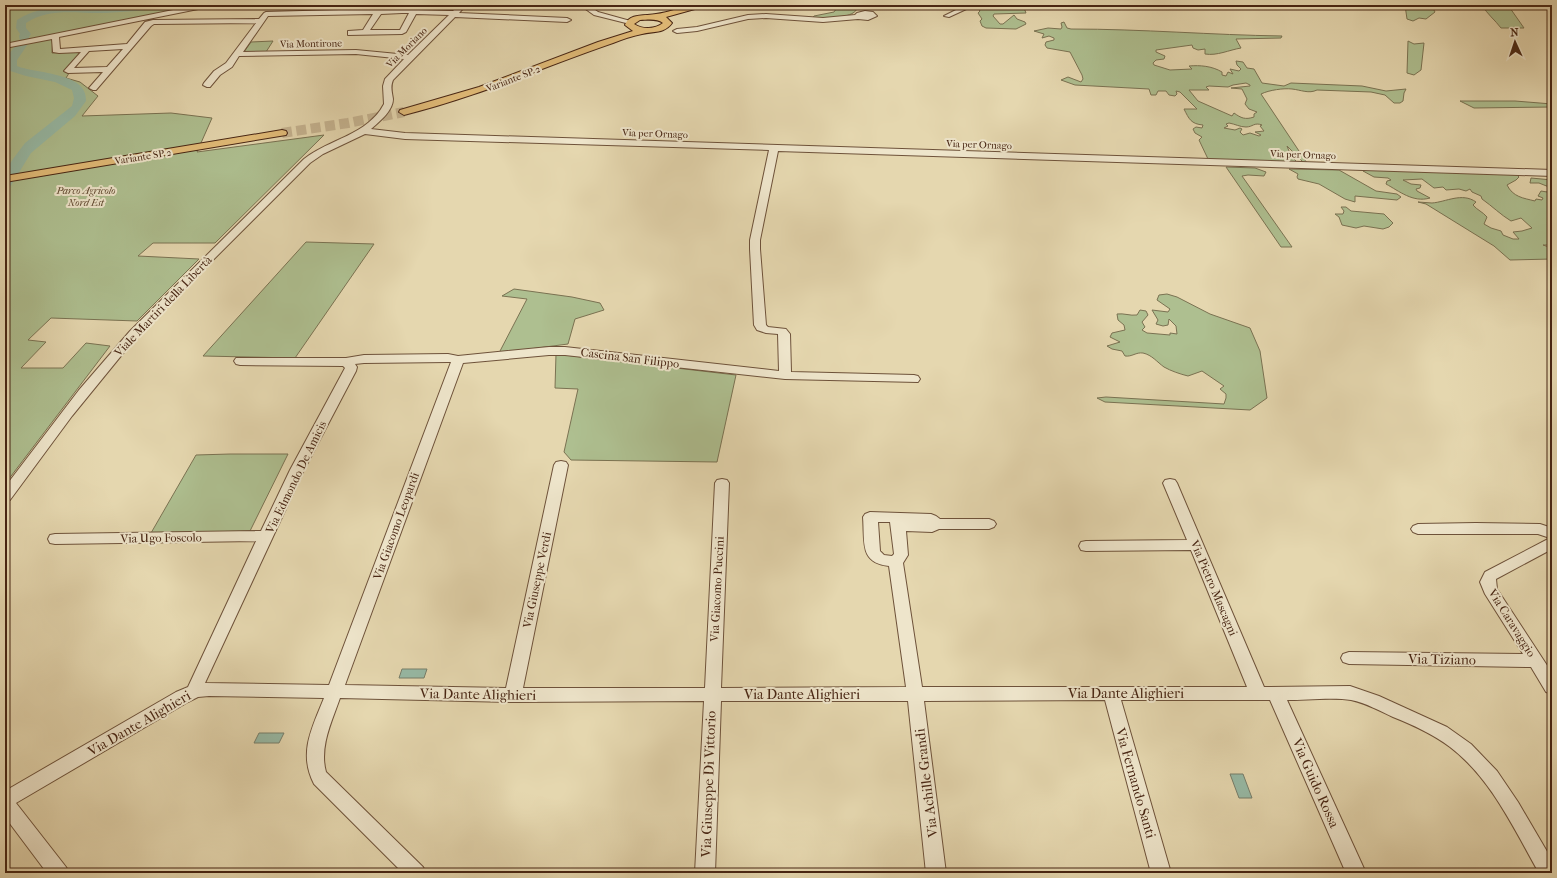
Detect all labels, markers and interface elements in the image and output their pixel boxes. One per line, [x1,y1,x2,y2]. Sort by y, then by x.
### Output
north arrow [1495,22,1535,62]
street label: Via Moriano [383,25,430,71]
text: N [1510,26,1520,39]
street label: Via Montirone [279,37,342,51]
street label: Variante SP 2 [484,63,542,95]
street label: Via per Ornago [621,127,688,141]
street label: Via per Ornago [945,138,1012,152]
street label: Variante SP 2 [113,147,172,168]
street label: Via per Ornago [1269,148,1336,162]
park label: Parco Agricolo Nord Est [56,185,115,209]
street label: Viale Martiri della Libertà [111,252,215,360]
street label: Cascina San Filippo [580,345,680,371]
street label: Via Edmondo De Amicis [262,418,330,536]
street label: Via Giacomo Leopardi [370,470,422,583]
street label: Via Ugo Foscolo [119,530,202,546]
street label: Via Giuseppe Verdi [520,530,554,630]
street label: Via Giacomo Puccini [707,535,727,643]
street label: Via Pietro Mascagni [1187,537,1241,638]
street label: Via Caravaggio [1485,586,1538,660]
street label: Via Tiziano [1407,650,1476,669]
street label: Via Dante Alighieri [419,685,536,704]
street label: Via Dante Alighieri [1067,685,1184,702]
street label: Via Dante Alighieri [743,686,860,703]
street label: Via Dante Alighieri [84,687,194,760]
street label: Via Giuseppe Di Vittorio [697,710,720,859]
street label: Via Fernando Santi [1111,725,1159,840]
street label: Via Achille Grandi [911,727,942,839]
street label: Via Guido Rossa [1288,735,1343,831]

